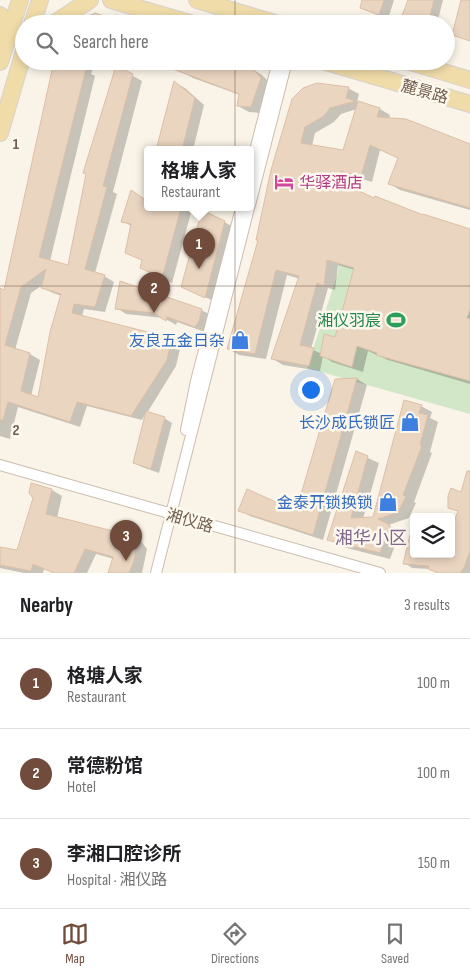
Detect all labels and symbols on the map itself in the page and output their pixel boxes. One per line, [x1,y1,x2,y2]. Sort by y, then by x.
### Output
street label: 麓景路 [399,77,450,108]
text: 1 [13,135,20,154]
hotel icon: 华驿酒店 [273,171,295,193]
place label: 华驿酒店 [299,174,363,193]
pin: 1 [183,228,215,269]
pin: 2 [138,272,170,313]
sports icon: 湘仪羽宸 [385,309,407,331]
place label: 湘仪羽宸 [317,312,381,331]
shop icon: 友良五金日杂 [229,329,251,351]
place label: 友良五金日杂 [129,332,225,351]
your location [298,377,324,403]
shop icon: 长沙成氏锁匠 [399,411,421,433]
place label: 长沙成氏锁匠 [299,414,395,433]
text: 2 [12,421,20,440]
shop icon: 金泰开锁换锁 [377,491,399,513]
place label: 金泰开锁换锁 [277,494,373,513]
street label: 湘仪路 [164,506,215,537]
pin: 3 [110,520,142,561]
district label: 湘华小区 [335,528,407,549]

